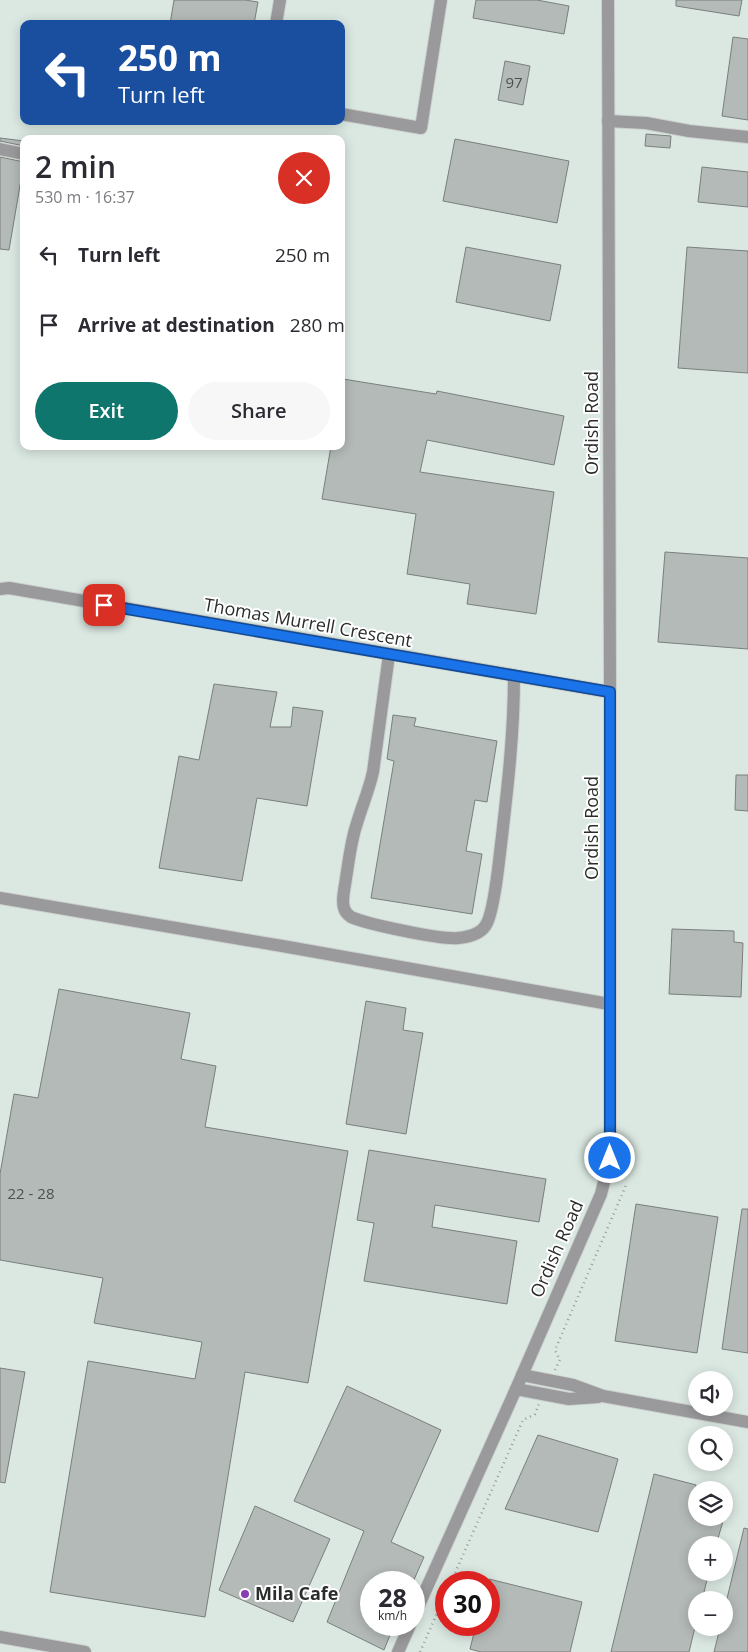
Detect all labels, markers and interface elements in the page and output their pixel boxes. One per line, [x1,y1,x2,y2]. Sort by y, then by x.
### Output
text: 250 m [118,34,222,81]
icon: left [35,40,100,105]
house number: 97 [505,72,523,92]
text: Turn left [118,79,205,109]
text: 2 min [35,146,116,187]
button: close [278,152,330,204]
text: 530 m · 16:37 [35,186,135,208]
icon: left [35,241,63,269]
text: Turn left [78,242,160,268]
text: 250 m [275,242,330,268]
icon: arrive [35,311,63,339]
text: Arrive at destination [78,312,275,338]
text: 280 m [290,312,345,338]
street label: Ordish Road [579,371,603,475]
button: Exit [35,382,178,440]
button: Share [188,382,330,440]
pin [83,584,125,626]
icon: arrive [90,591,118,619]
street label: Thomas Murrell Crescent [202,592,414,652]
street label: Ordish Road [579,776,603,880]
position arrow [583,1131,635,1183]
house number: 22 - 28 [8,1183,54,1203]
street label: Ordish Road [524,1196,588,1301]
map controls [688,1371,733,1636]
button: sound [688,1371,733,1416]
button: search [688,1426,733,1471]
button: layers [688,1481,733,1526]
button: + [688,1536,733,1581]
speed limit sign: 30 [435,1571,500,1636]
text: 28 [378,1580,407,1614]
place label: Mila Cafe [255,1581,338,1605]
marker: Mila Cafe [239,1588,251,1600]
button: − [688,1591,733,1636]
text: km/h [378,1607,407,1624]

